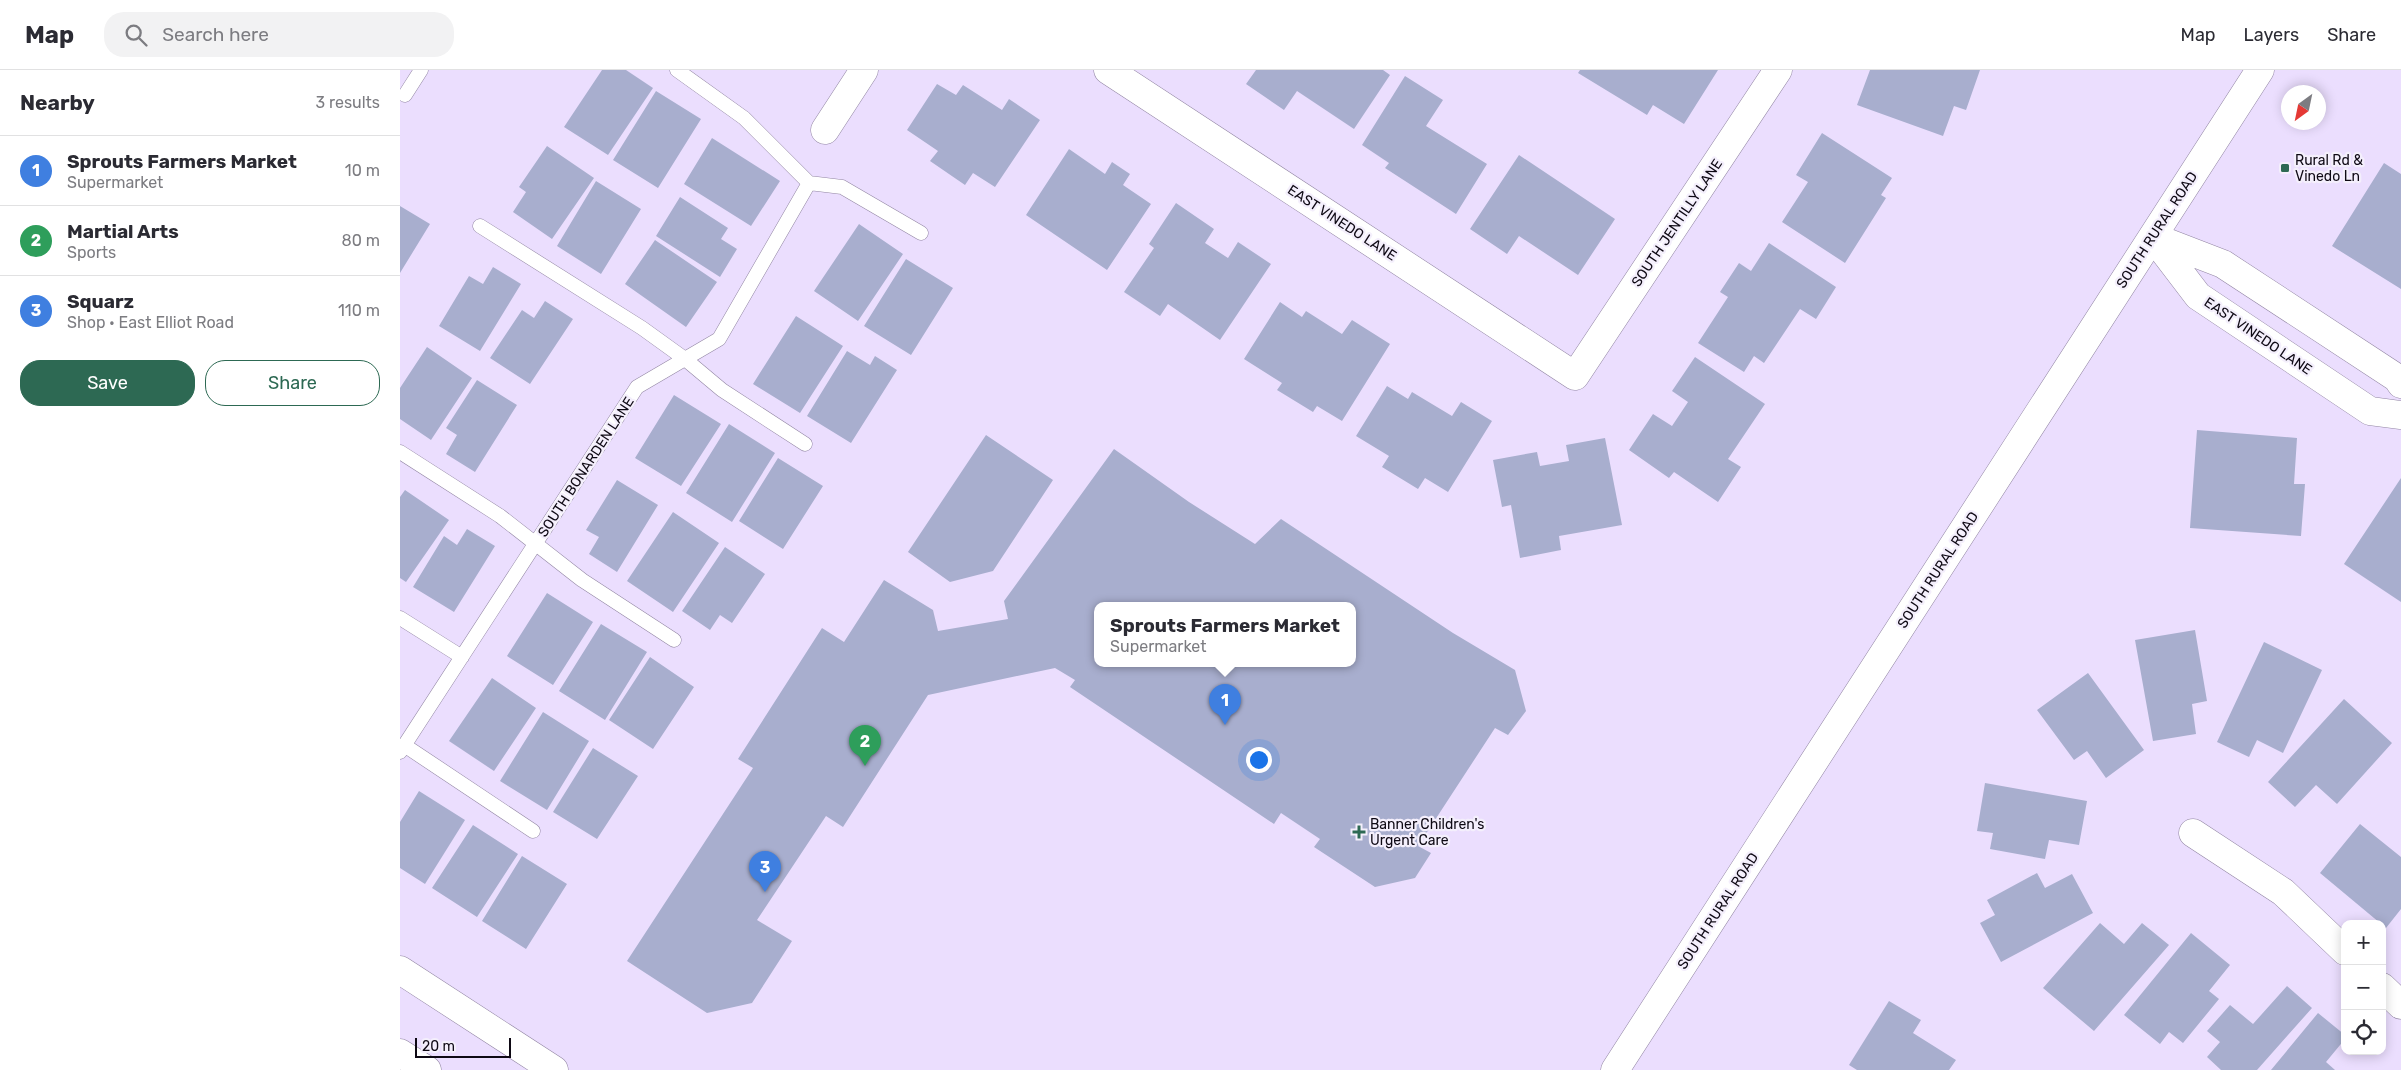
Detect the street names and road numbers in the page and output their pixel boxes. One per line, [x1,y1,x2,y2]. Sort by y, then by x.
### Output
street label: SOUTH JENTILLY LANE [1628,156,1726,290]
street label: SOUTH RURAL ROAD [2113,169,2201,291]
street label: EAST VINEDO LANE [1284,181,1400,265]
street label: EAST VINEDO LANE [2201,294,2315,378]
street label: SOUTH BONARDEN LANE [534,394,638,540]
street label: SOUTH RURAL ROAD [1894,509,1982,631]
street label: SOUTH RURAL ROAD [1674,850,1762,972]

